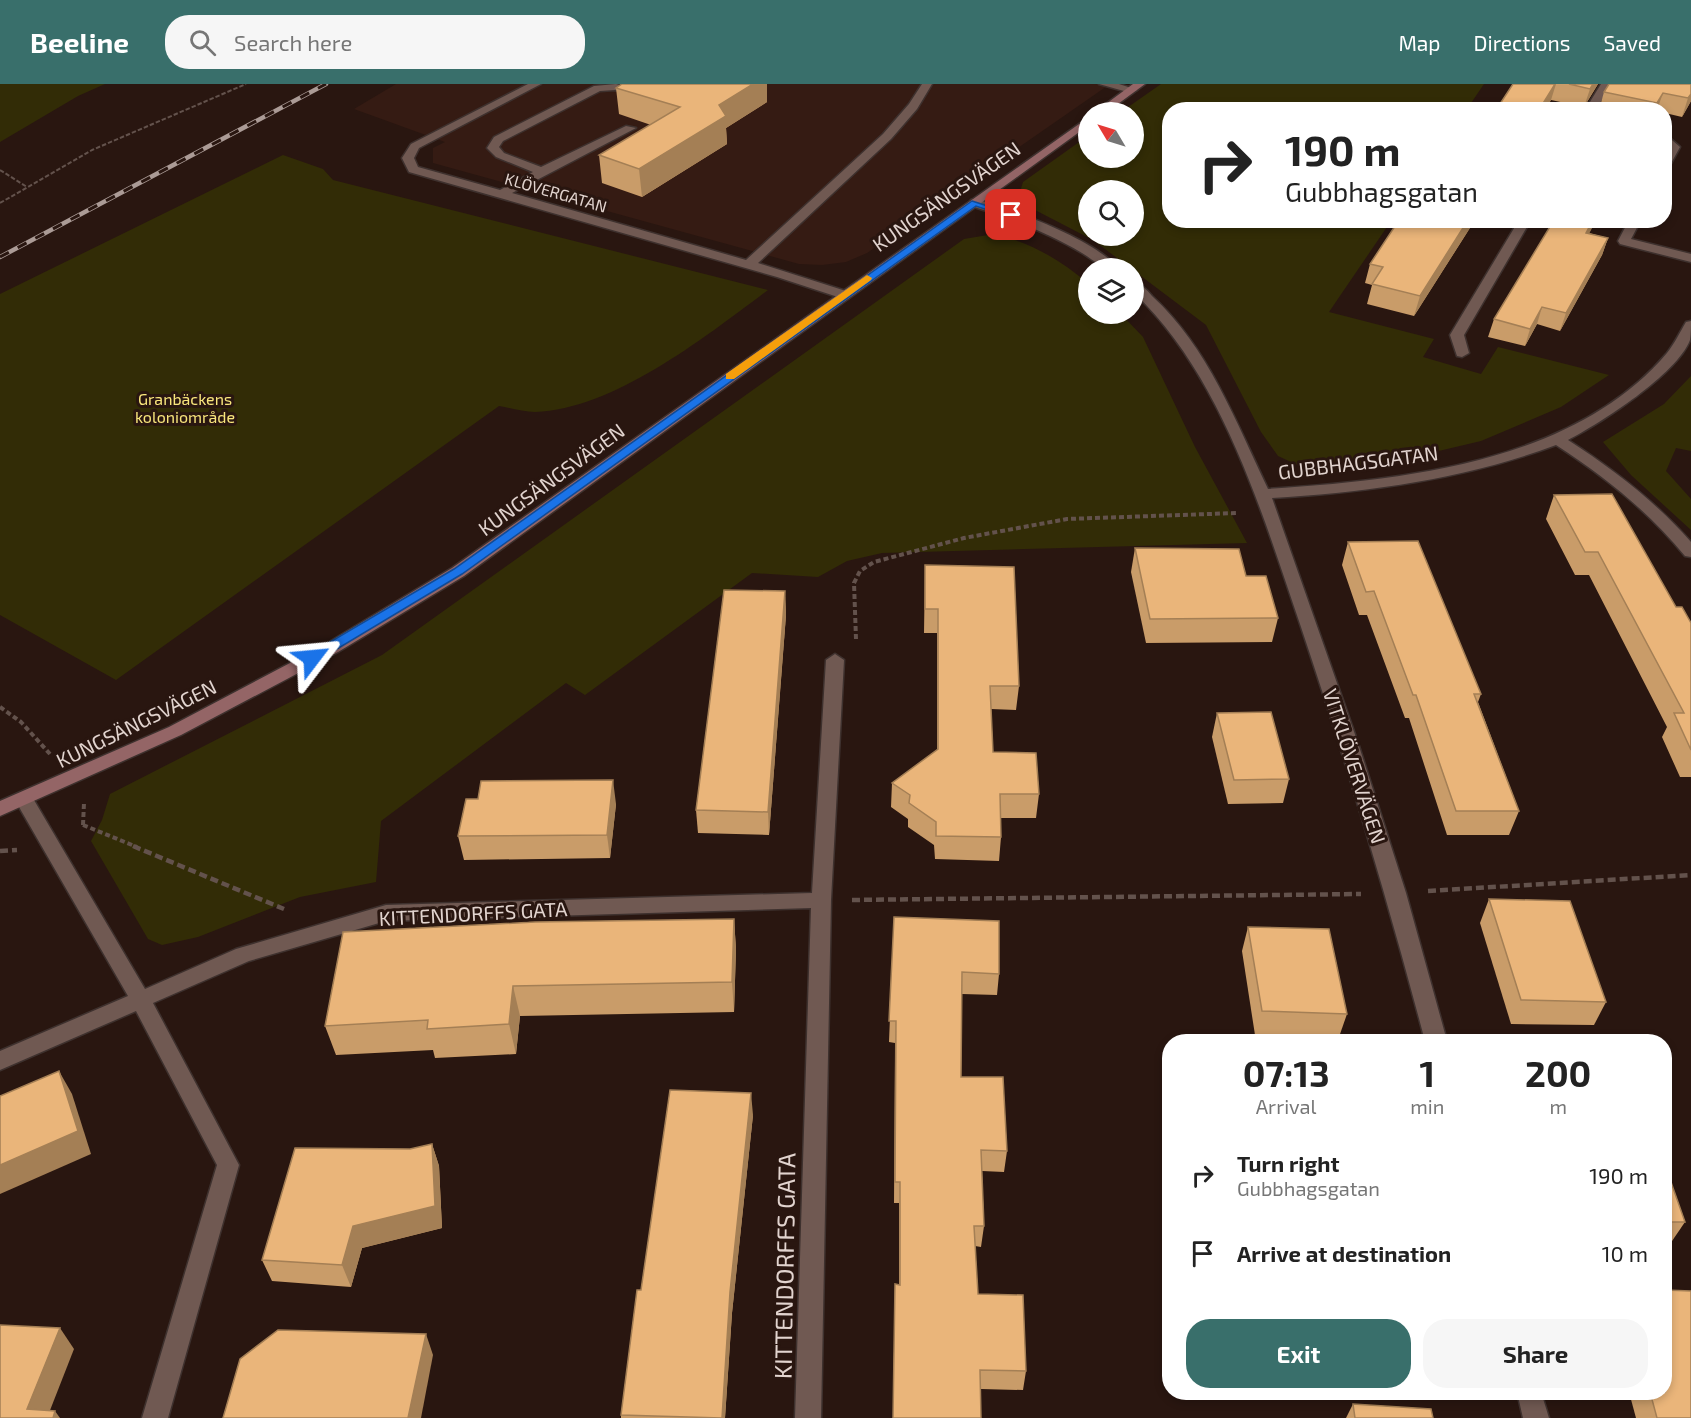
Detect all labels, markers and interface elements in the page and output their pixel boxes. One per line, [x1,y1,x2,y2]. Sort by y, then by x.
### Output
search box [165,15,585,69]
text: Beeline [30,25,129,59]
icon: search [186,26,219,59]
text: Search here [234,29,352,55]
text: Map [1398,30,1441,55]
text: Directions [1474,30,1570,55]
text: Saved [1603,30,1661,55]
north arrow [1078,102,1144,168]
map controls [1078,102,1144,324]
text: 190 m [1285,124,1401,174]
icon: right [1186,126,1264,204]
street label: KUNGSÄNGSVÄGEN [867,136,1025,256]
street label: KLÖVERGATAN [503,168,609,216]
text: Gubbhagsgatan [1285,175,1478,207]
button: search [1078,180,1144,246]
pin [985,189,1036,240]
icon: arrive [994,198,1027,231]
button: layers [1078,258,1144,324]
park label: Granbäckens koloniområde [135,389,235,426]
street label: KUNGSÄNGSVÄGEN [473,418,629,540]
street label: GUBBHAGSGATAN [1277,440,1439,484]
position arrow [280,626,344,690]
street label: KUNGSÄNGSVÄGEN [52,674,220,772]
street label: VITKLÖVERVÄGEN [1319,686,1391,846]
street label: KITTENDORFFS GATA [378,896,568,930]
text: 07:13 [1243,1051,1330,1094]
text: 1 [1420,1051,1435,1094]
text: 200 [1525,1051,1591,1094]
text: Arrival [1256,1094,1317,1118]
text: min [1410,1094,1444,1118]
text: m [1549,1094,1567,1118]
text: Turn right [1237,1150,1339,1176]
street label: KITTENDORFFS GATA [768,1153,800,1379]
icon: right [1186,1159,1219,1192]
text: 190 m [1589,1162,1648,1188]
text: Gubbhagsgatan [1237,1176,1380,1200]
icon: arrive [1186,1237,1219,1270]
text: Arrive at destination [1237,1240,1451,1266]
text: 10 m [1602,1240,1648,1266]
button: Exit [1186,1319,1411,1388]
button: Share [1423,1319,1648,1388]

